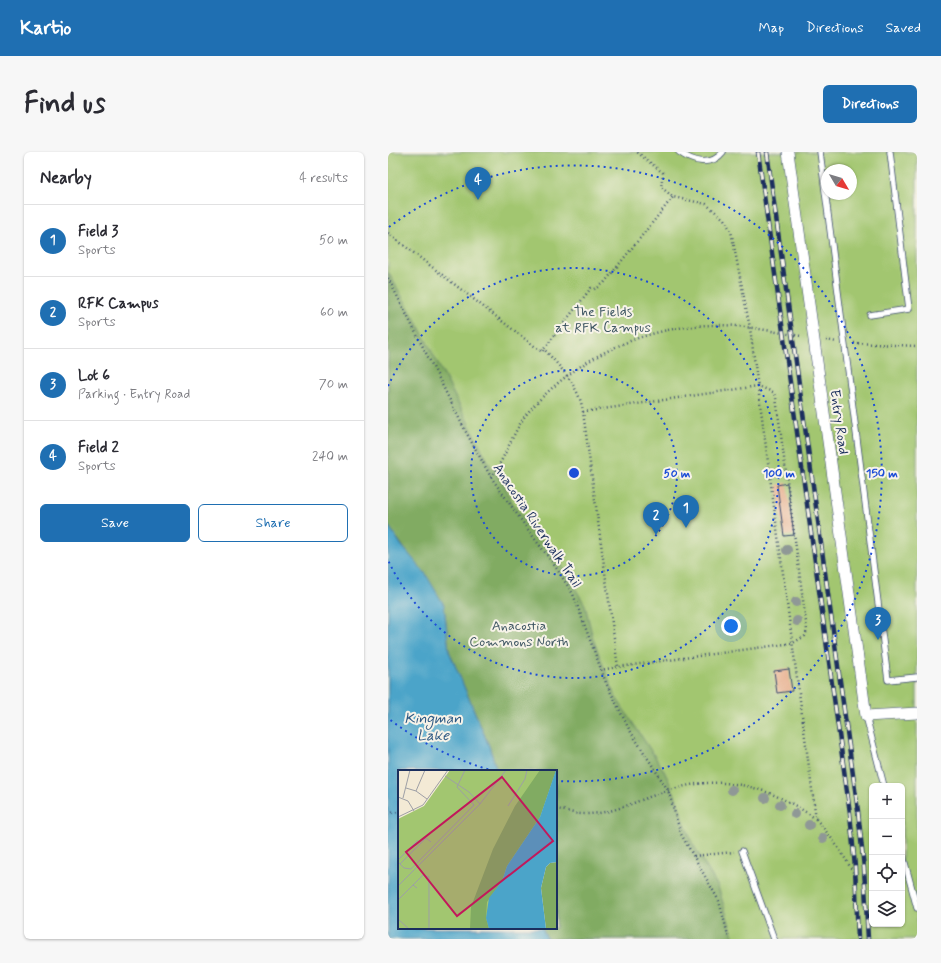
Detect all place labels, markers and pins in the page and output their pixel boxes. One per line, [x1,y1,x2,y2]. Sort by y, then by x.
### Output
pin: 4 [465,167,491,200]
centre of rings [567,466,581,480]
pin: 1 [673,495,699,528]
pin: 2 [643,502,669,535]
pin: 3 [865,607,891,640]

